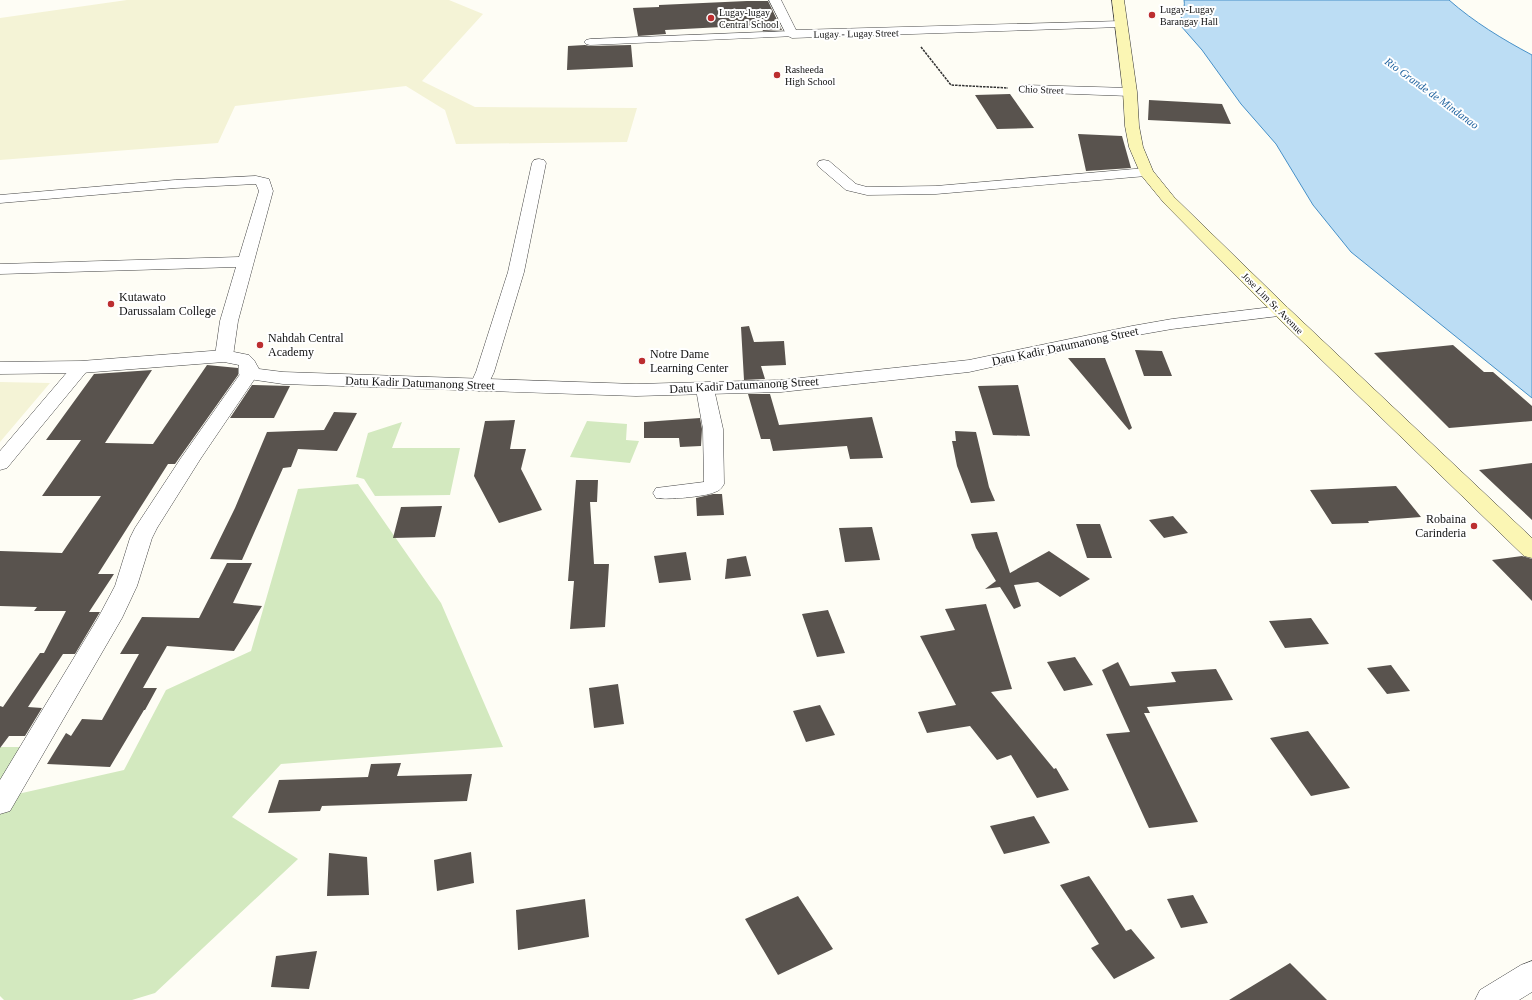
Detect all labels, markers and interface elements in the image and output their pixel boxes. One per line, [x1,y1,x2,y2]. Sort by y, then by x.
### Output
place label: Lugay-Lugay Barangay Hall [1160,4,1218,27]
place label: Lugay-lugay Central School [719,7,779,30]
marker: Lugay-Lugay Barangay Hall [1147,10,1157,20]
marker: Lugay-lugay Central School [706,13,716,23]
street label: Lugay - Lugay Street [813,27,899,40]
water label: Rio Grande de Mindanao [1382,54,1482,131]
place label: Rasheeda High School [785,64,836,87]
marker: Rasheeda High School [772,70,782,80]
street label: Chio Street [1018,83,1064,96]
street label: Jose Lim Sr. Avenue [1240,270,1306,337]
place label: Kutawato Darussalam College [119,290,216,318]
marker: Kutawato Darussalam College [106,299,116,309]
street label: Datu Kadir Datumanong Street [990,323,1140,368]
place label: Nahdah Central Academy [268,331,344,359]
marker: Nahdah Central Academy [255,340,265,350]
place label: Notre Dame Learning Center [650,347,728,375]
marker: Notre Dame Learning Center [637,356,647,366]
street label: Datu Kadir Datumanong Street [345,373,496,393]
street label: Datu Kadir Datumanong Street [669,374,820,396]
place label: Robaina Carinderia [1415,512,1467,540]
marker: Robaina Carinderia [1469,521,1479,531]

